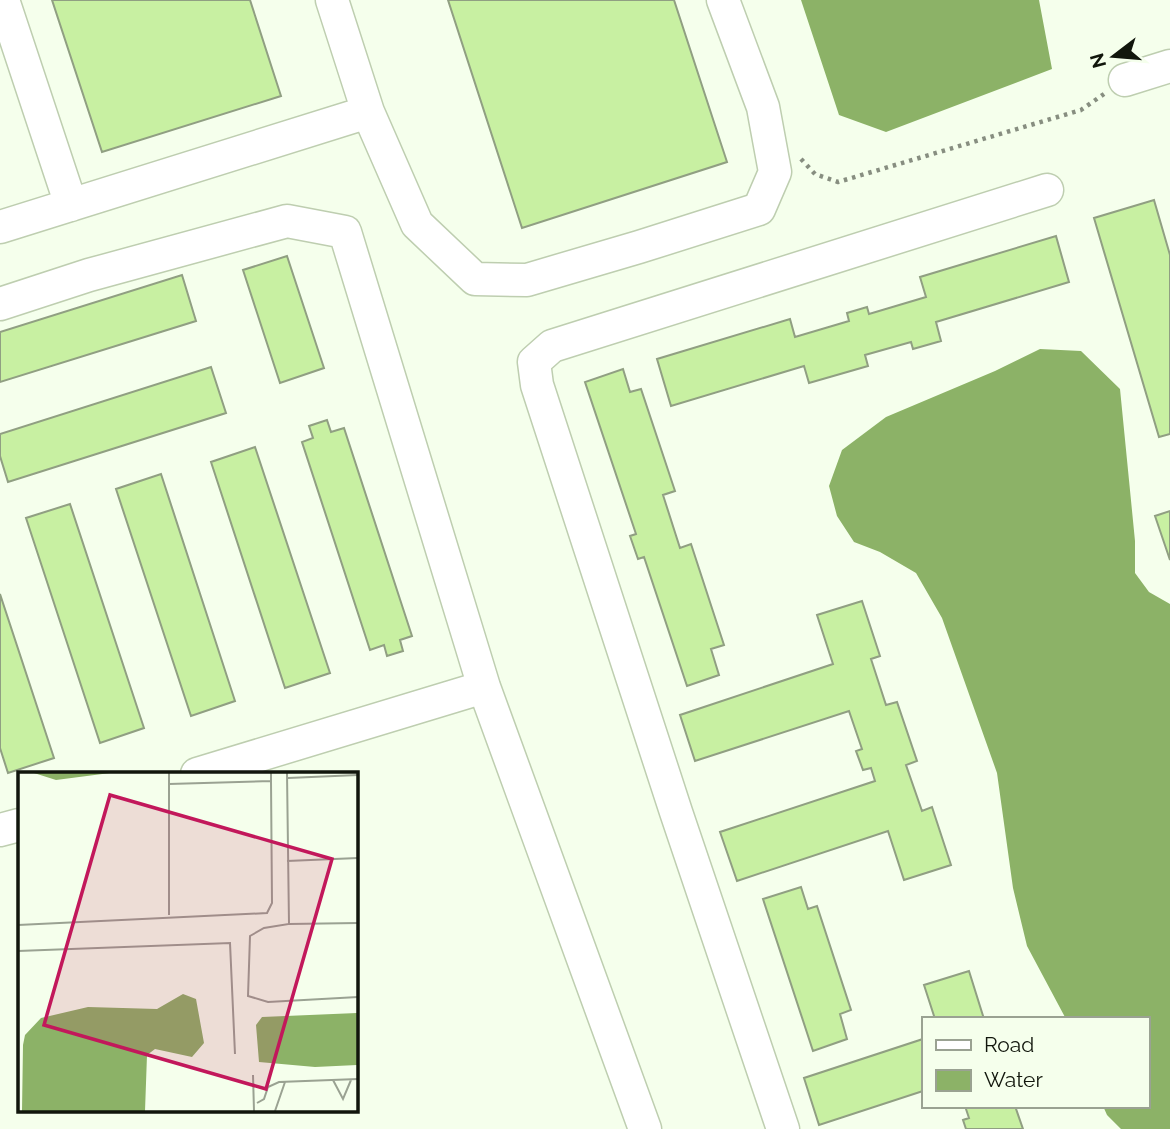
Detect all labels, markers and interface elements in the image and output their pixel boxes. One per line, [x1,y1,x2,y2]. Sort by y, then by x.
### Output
north arrow [1079,21,1149,91]
text: N [1085,51,1110,71]
inset map [18,772,357,1112]
legend [922,1017,1149,1108]
text: Road [984,1032,1034,1057]
text: Water [984,1067,1043,1092]

